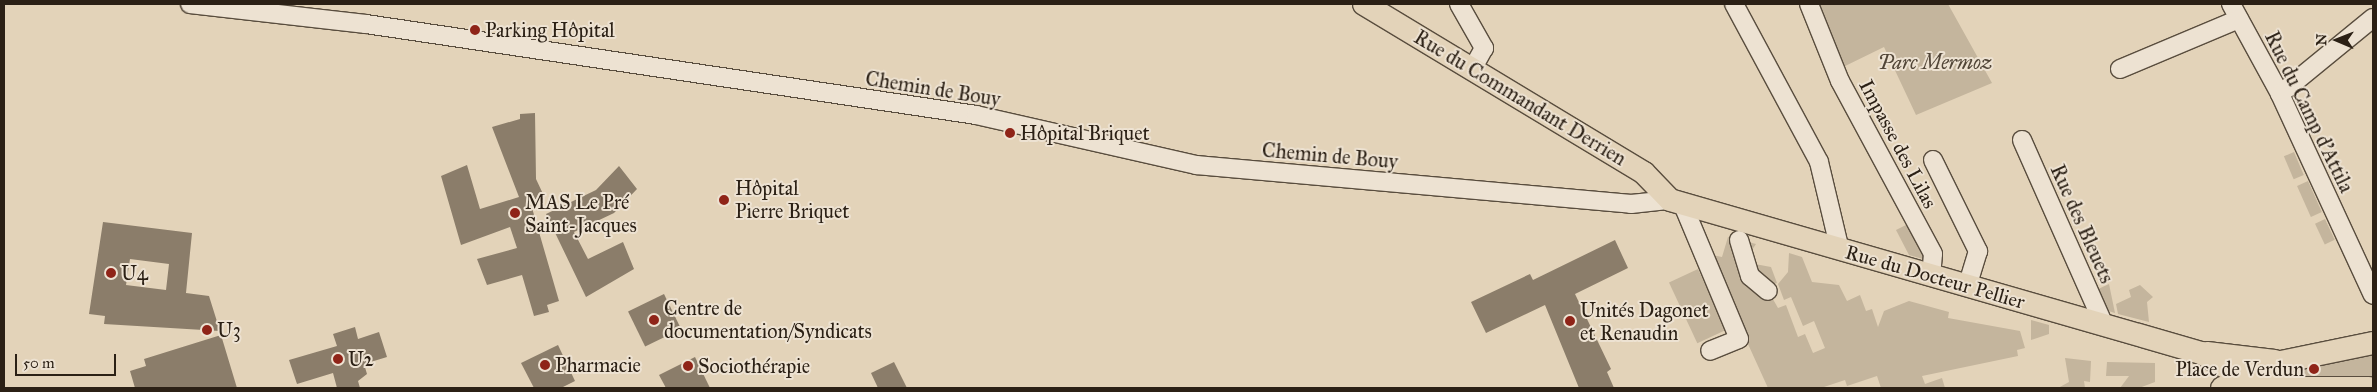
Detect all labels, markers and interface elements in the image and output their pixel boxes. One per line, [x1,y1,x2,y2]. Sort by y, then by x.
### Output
north arrow [2312,15,2362,65]
place label: Parking Hôpital [485,18,615,42]
marker: Parking Hôpital [469,24,481,36]
street label: Rue du Commandant Derrien [1410,25,1630,171]
street label: Rue du Camp d'Attila [2260,27,2358,197]
text: N [2313,34,2330,46]
park label: Parc Mermoz [1878,50,1992,74]
street label: Chemin de Bouy [864,66,1002,112]
street label: Impasse des Lilas [1854,75,1942,213]
place label: Hôpital Briquet [1020,121,1150,145]
marker: Hôpital Briquet [1004,127,1016,139]
street label: Chemin de Bouy [1261,138,1399,174]
street label: Rue des Bleuets [2045,161,2119,287]
place label: Hôpital Pierre Briquet [735,176,849,223]
place label: MAS Le Pré Saint-Jacques [525,190,637,237]
marker: Hôpital Pierre Briquet [717,193,731,207]
marker: MAS Le Pré Saint-Jacques [509,207,521,219]
street label: Rue du Docteur Pellier [1842,240,2028,314]
place label: U4 [121,261,148,285]
marker: U4 [105,267,117,279]
place label: Centre de documentation/Syndicats [664,296,872,343]
place label: Unités Dagonet et Renaudin [1580,298,1709,345]
marker: Centre de documentation/Syndicats [648,314,660,326]
marker: Unités Dagonet et Renaudin [1564,315,1576,327]
place label: U3 [217,318,241,342]
marker: U3 [201,324,213,336]
scale bar [18,344,119,376]
place label: U2 [348,347,374,371]
marker: U2 [332,353,344,365]
place label: Pharmacie [555,353,641,377]
text: 50 m [23,354,55,372]
place label: Sociothérapie [698,354,810,378]
place label: Place de Verdun [2175,357,2304,381]
marker: Pharmacie [539,359,551,371]
marker: Sociothérapie [682,360,694,372]
marker: Place de Verdun [2308,363,2320,375]

